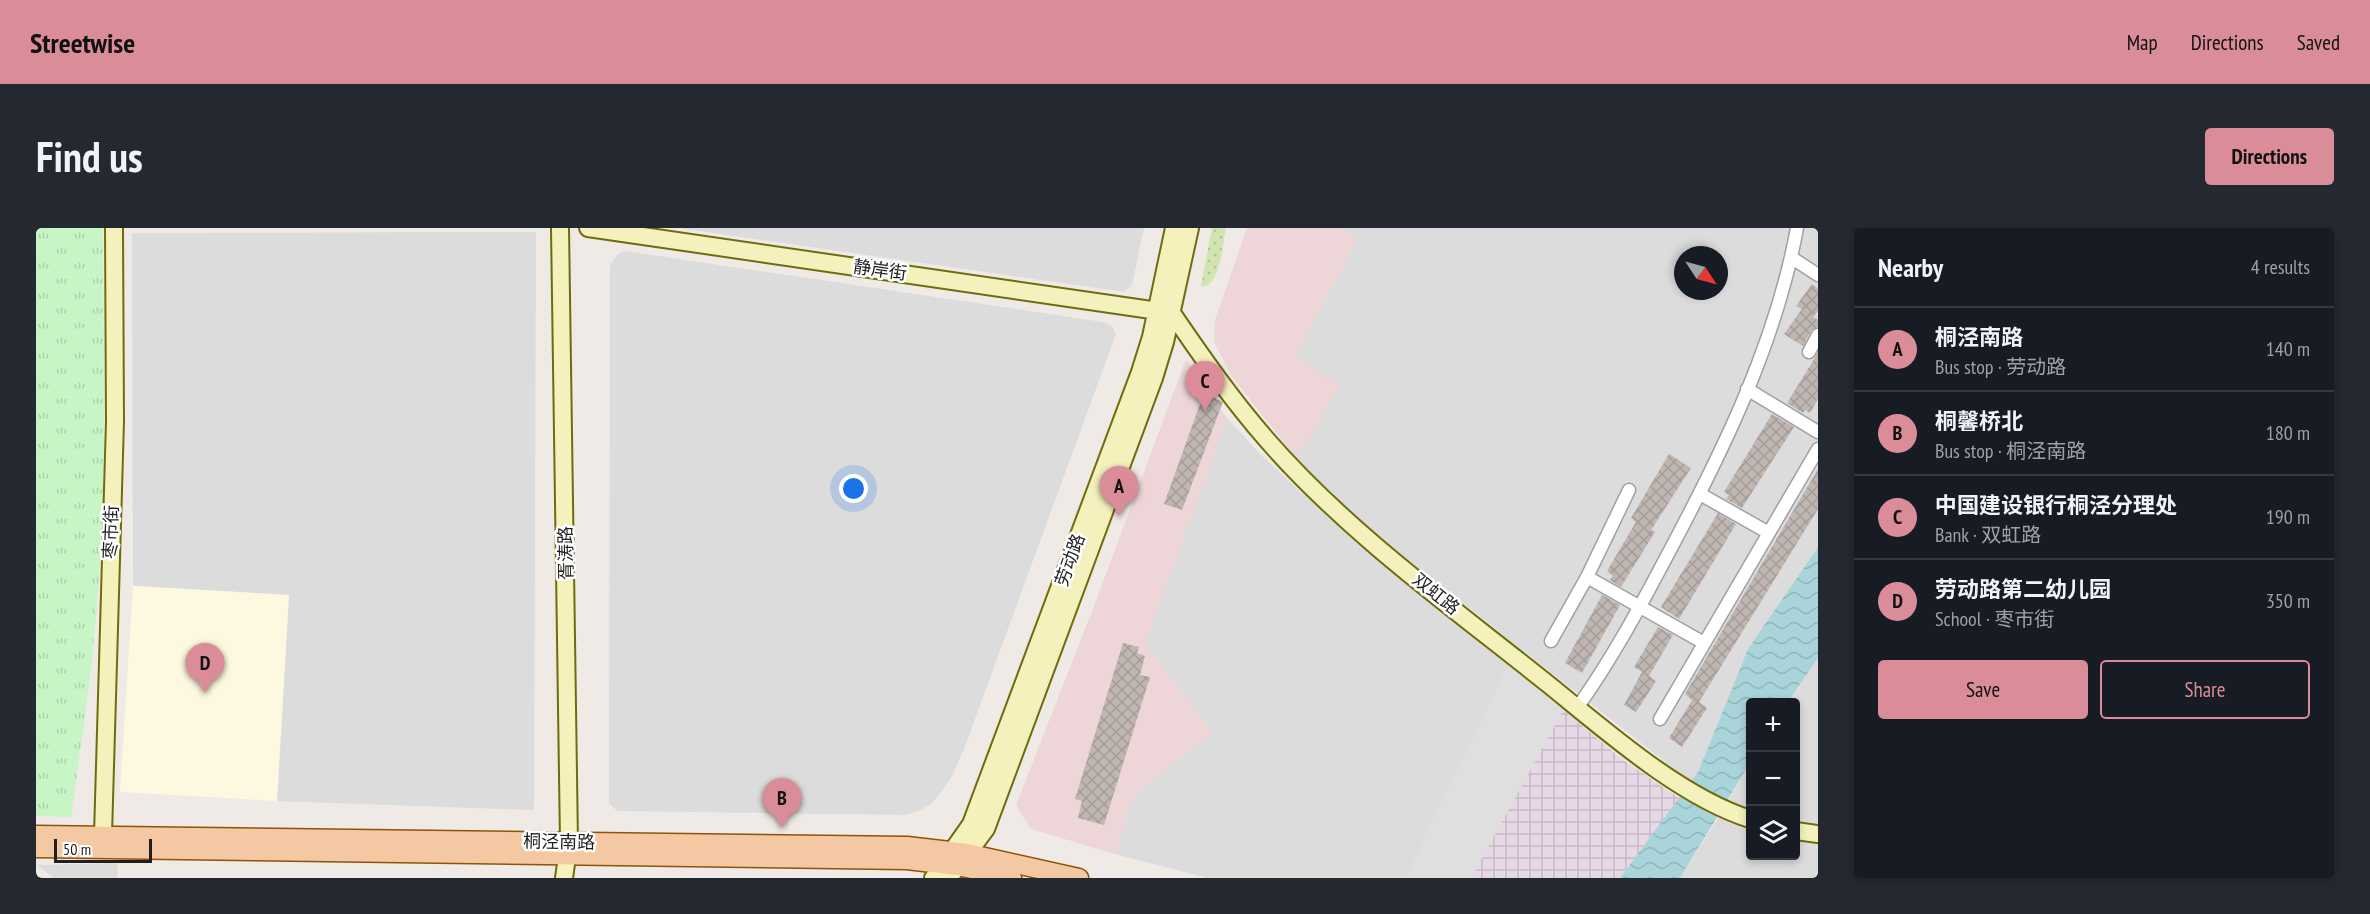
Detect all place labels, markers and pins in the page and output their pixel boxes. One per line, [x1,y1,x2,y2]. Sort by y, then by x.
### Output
pin: C [1186,362,1224,411]
pin: A [1100,466,1138,516]
pin: D [186,644,224,693]
pin: B [762,778,802,828]

